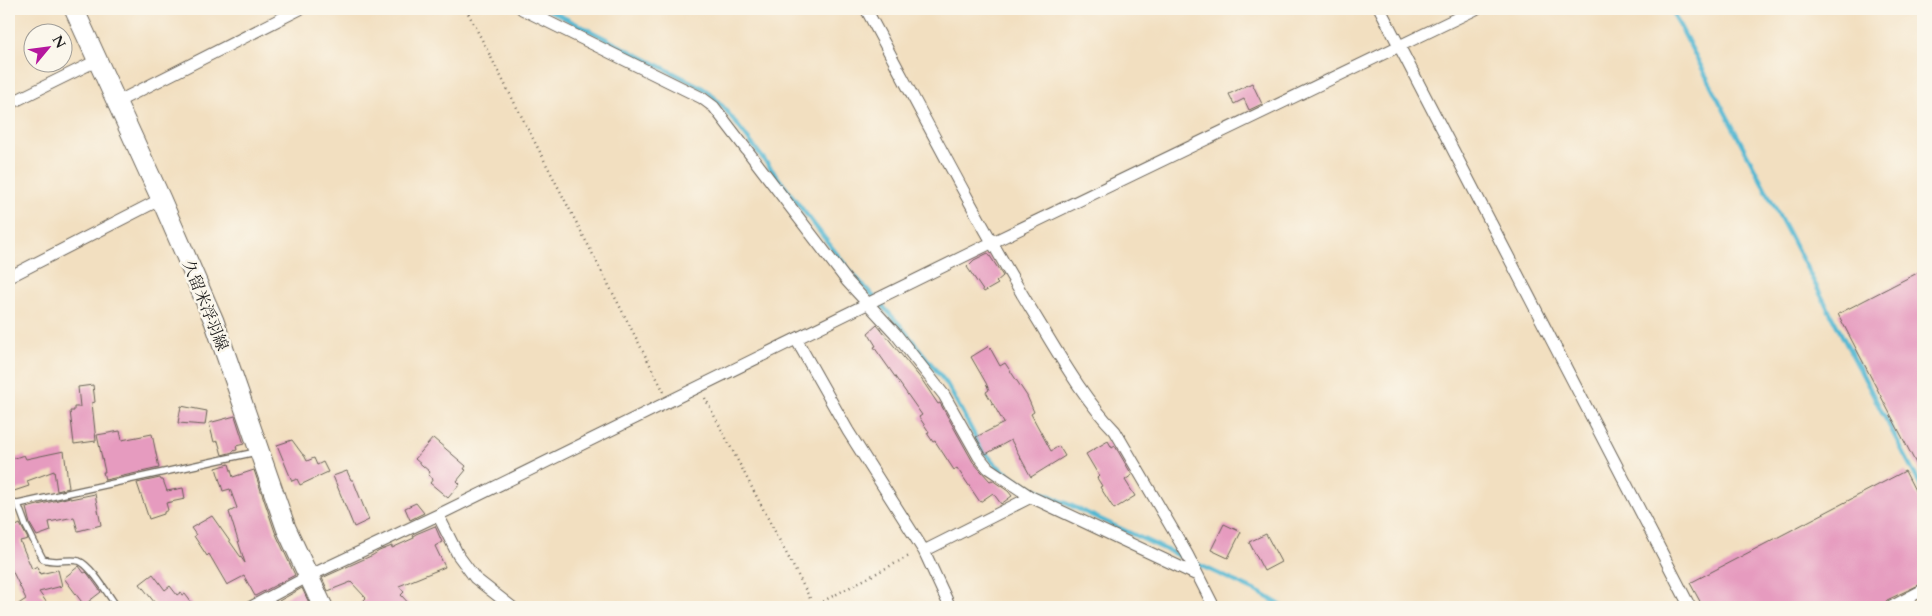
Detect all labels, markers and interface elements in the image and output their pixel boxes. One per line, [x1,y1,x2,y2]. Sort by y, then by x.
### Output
north arrow [22,22,72,72]
text: N [48,32,70,52]
street label: 久留米浮羽線 [177,257,233,354]

